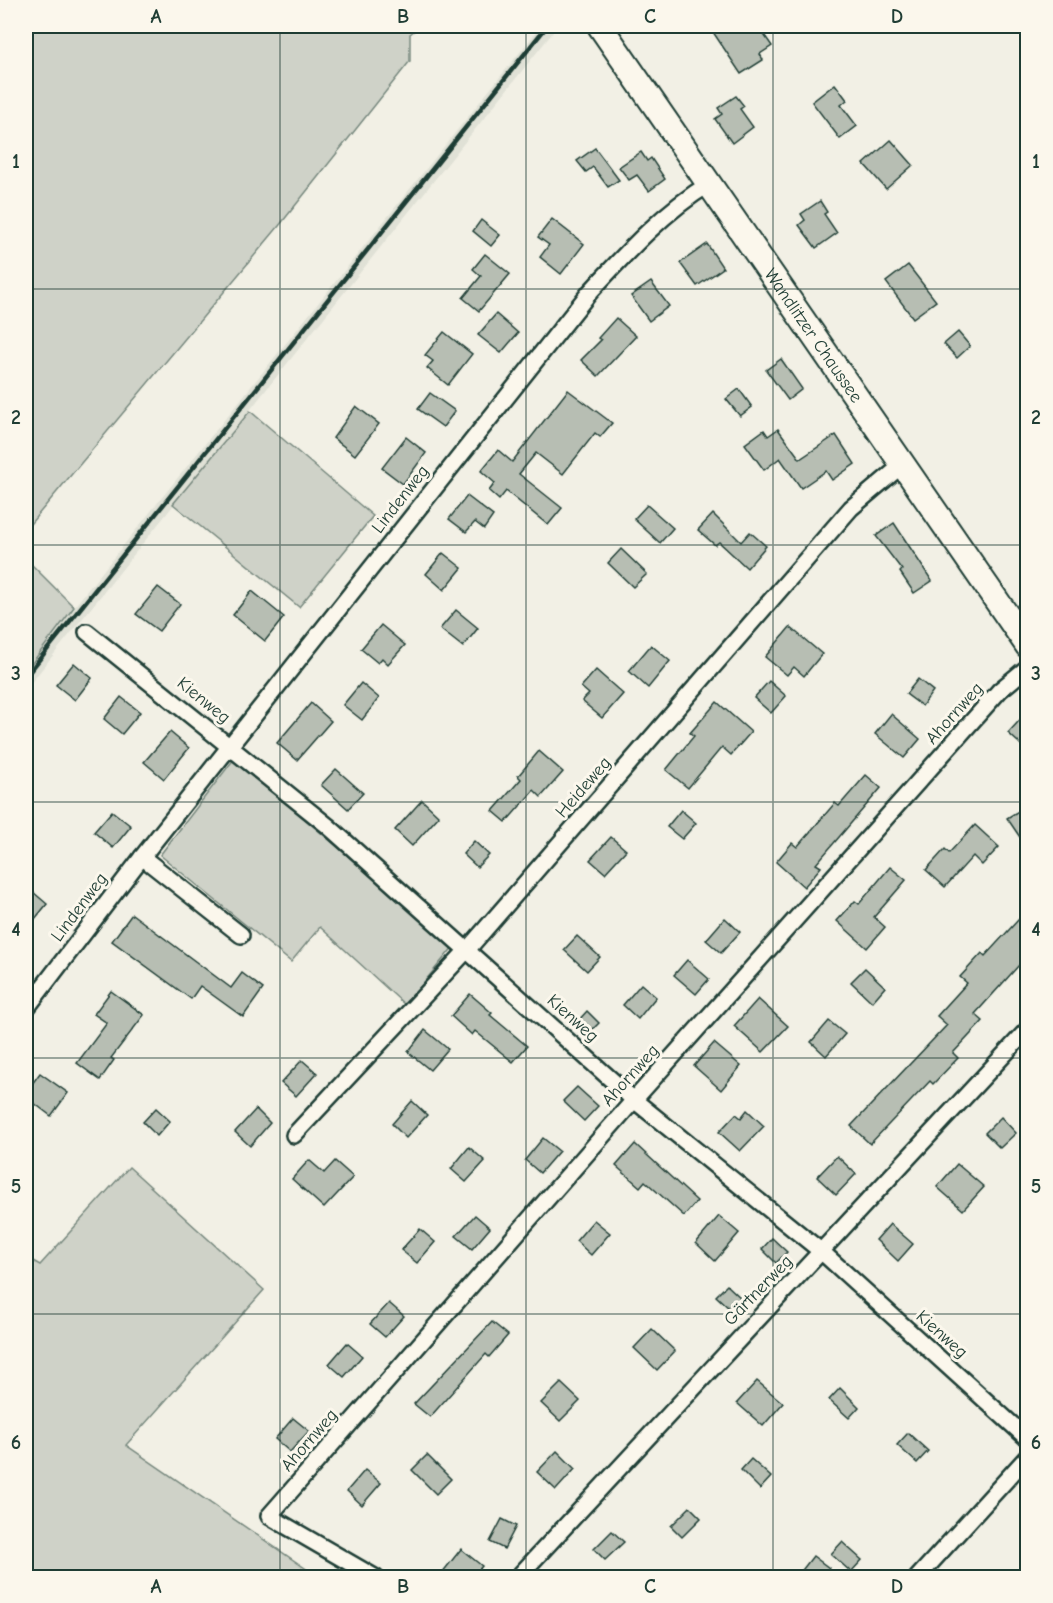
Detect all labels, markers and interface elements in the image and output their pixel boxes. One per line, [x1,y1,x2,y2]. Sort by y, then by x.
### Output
text: A [150,5,162,28]
text: B [397,5,409,28]
text: C [644,5,656,28]
text: D [891,5,903,28]
text: 1 [12,150,20,173]
text: 1 [1032,150,1040,173]
street label: Wandlitzer Chaussee [760,265,867,407]
text: 2 [11,406,21,429]
text: 2 [1031,406,1041,429]
street label: Lindenweg [367,461,433,538]
text: 3 [11,662,21,685]
text: 3 [1031,662,1041,685]
street label: Kienweg [173,673,234,728]
street label: Ahornweg [921,678,988,749]
street label: Heideweg [551,753,615,822]
street label: Lindenweg [47,869,112,946]
text: 4 [11,918,21,941]
text: 4 [1031,918,1041,941]
street label: Kienweg [543,990,603,1047]
street label: Ahornweg [597,1040,664,1111]
text: 5 [11,1175,21,1198]
text: 5 [1031,1175,1041,1198]
street label: Gärtnerweg [720,1251,797,1330]
street label: Kienweg [912,1306,972,1363]
street label: Ahornweg [277,1405,342,1476]
text: 6 [11,1431,21,1454]
text: 6 [1031,1431,1041,1454]
text: A [150,1575,162,1598]
text: B [397,1575,409,1598]
text: C [644,1575,656,1598]
text: D [891,1575,903,1598]

